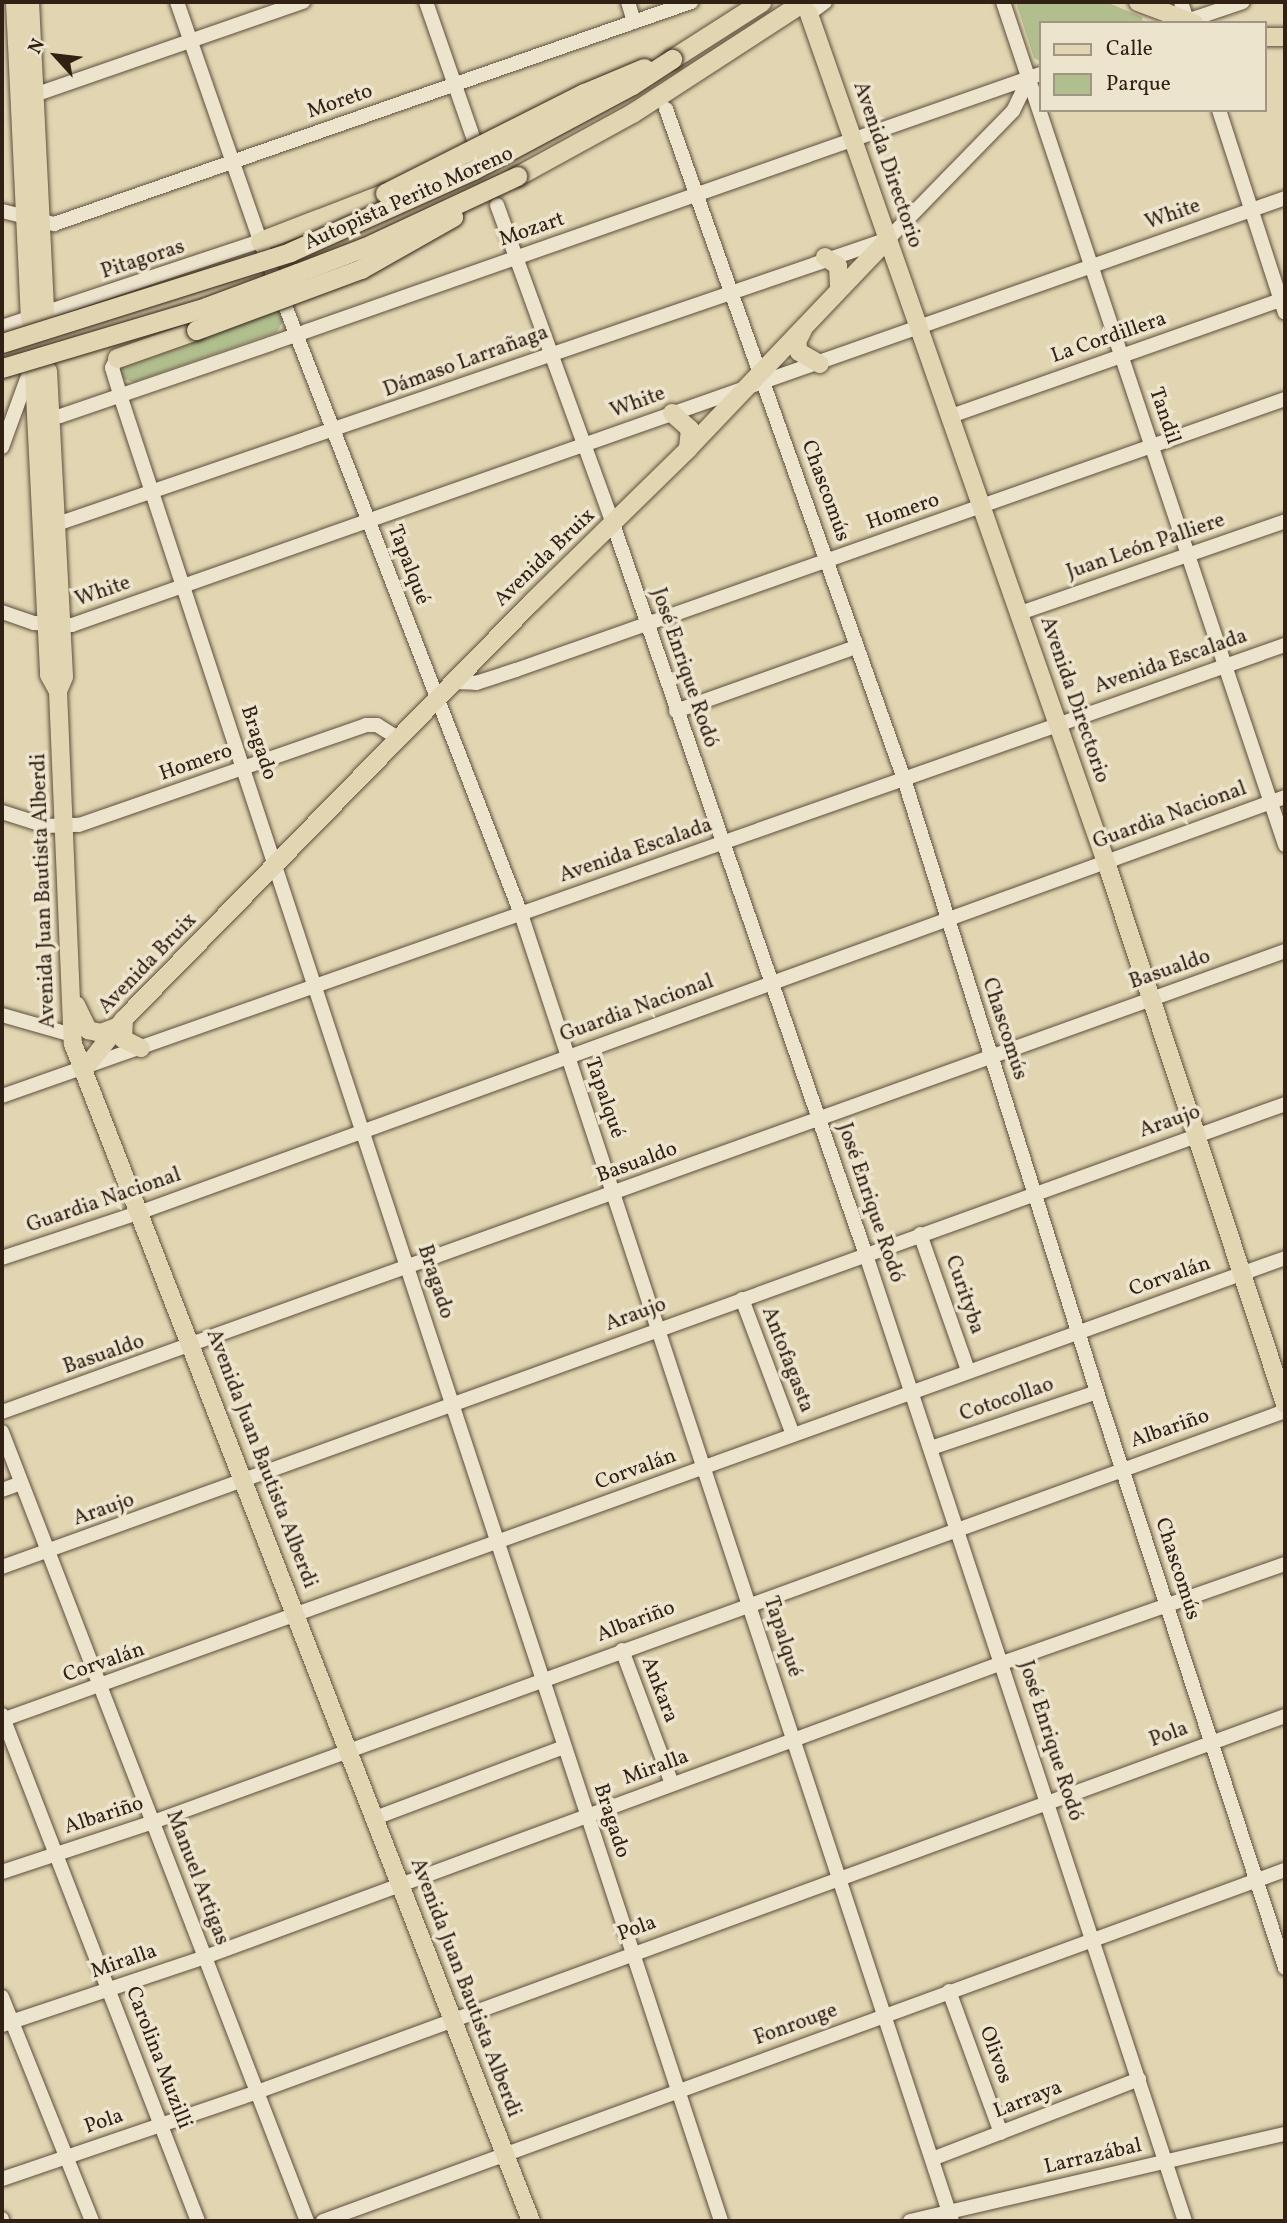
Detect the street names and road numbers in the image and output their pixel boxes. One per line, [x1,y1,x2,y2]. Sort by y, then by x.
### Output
street label: Moreto [304,79,376,125]
street label: Avenida Directorio [847,79,927,251]
street label: Autopista Perito Moreno [301,142,517,256]
street label: White [1142,194,1204,236]
street label: Mozart [496,207,568,253]
street label: Pitagoras [98,235,188,285]
street label: La Cordillera [1048,307,1170,369]
street label: Dámaso Larrañaga [380,320,552,404]
street label: White [607,381,669,425]
street label: Tandil [1143,384,1185,448]
street label: Chascomús [795,437,855,545]
street label: Homero [863,488,943,536]
street label: Avenida Bruix [489,504,601,612]
street label: Juan León Palliere [1064,508,1228,586]
street label: Tapalqué [381,521,435,609]
street label: White [72,571,134,613]
street label: José Enrique Rodó [645,585,723,751]
street label: Avenida Directorio [1034,614,1114,786]
street label: Avenida Escalada [1091,624,1251,700]
street label: Bragado [234,703,282,783]
street label: Homero [156,739,236,787]
street label: Avenida Juan Bautista Alberdi [27,753,61,1029]
street label: Guardia Nacional [1090,777,1250,855]
street label: Avenida Escalada [556,813,716,889]
street label: Avenida Bruix [94,908,202,1020]
street label: Basualdo [1126,944,1214,996]
street label: Guardia Nacional [557,970,717,1048]
street label: Chascomús [976,975,1032,1083]
street label: Tapalqué [578,1054,630,1142]
street label: Araujo [1136,1100,1204,1144]
street label: José Enrique Rodó [831,1120,909,1286]
street label: Basualdo [593,1137,681,1189]
street label: Guardia Nacional [24,1163,184,1239]
street label: Bragado [411,1242,459,1322]
street label: Corvalán [1126,1251,1214,1303]
street label: Curityba [939,1252,989,1338]
street label: Araujo [602,1292,670,1338]
street label: Antofagasta [755,1304,819,1416]
street label: Avenida Juan Bautista Alberdi [200,1326,322,1592]
street label: Basualdo [60,1329,148,1381]
street label: Cotocollao [957,1372,1057,1428]
street label: Albariño [1127,1404,1213,1454]
street label: Corvalán [592,1444,680,1496]
street label: Araujo [70,1488,138,1532]
street label: Chascomús [1149,1515,1205,1623]
street label: Tapalqué [757,1593,807,1681]
street label: Albariño [593,1596,679,1648]
street label: Corvalán [60,1637,148,1689]
street label: Ankara [635,1654,683,1726]
street label: José Enrique Rodó [1012,1658,1088,1824]
street label: Pola [1146,1716,1192,1754]
street label: Miralla [620,1745,692,1791]
street label: Bragado [587,1781,635,1861]
street label: Albariño [61,1791,147,1841]
street label: Manuel Artigas [160,1807,234,1949]
street label: Avenida Juan Bautista Alberdi [404,1855,526,2121]
street label: Pola [614,1910,660,1948]
street label: Miralla [88,1939,160,1985]
street label: Carolina Muzilli [119,1983,197,2133]
street label: Fonrouge [751,1998,841,2052]
street label: Olivos [973,2023,1017,2087]
street label: Larraya [990,2075,1066,2125]
street label: Pola [81,2104,127,2140]
street label: Larrazábal [1042,2134,1144,2180]

